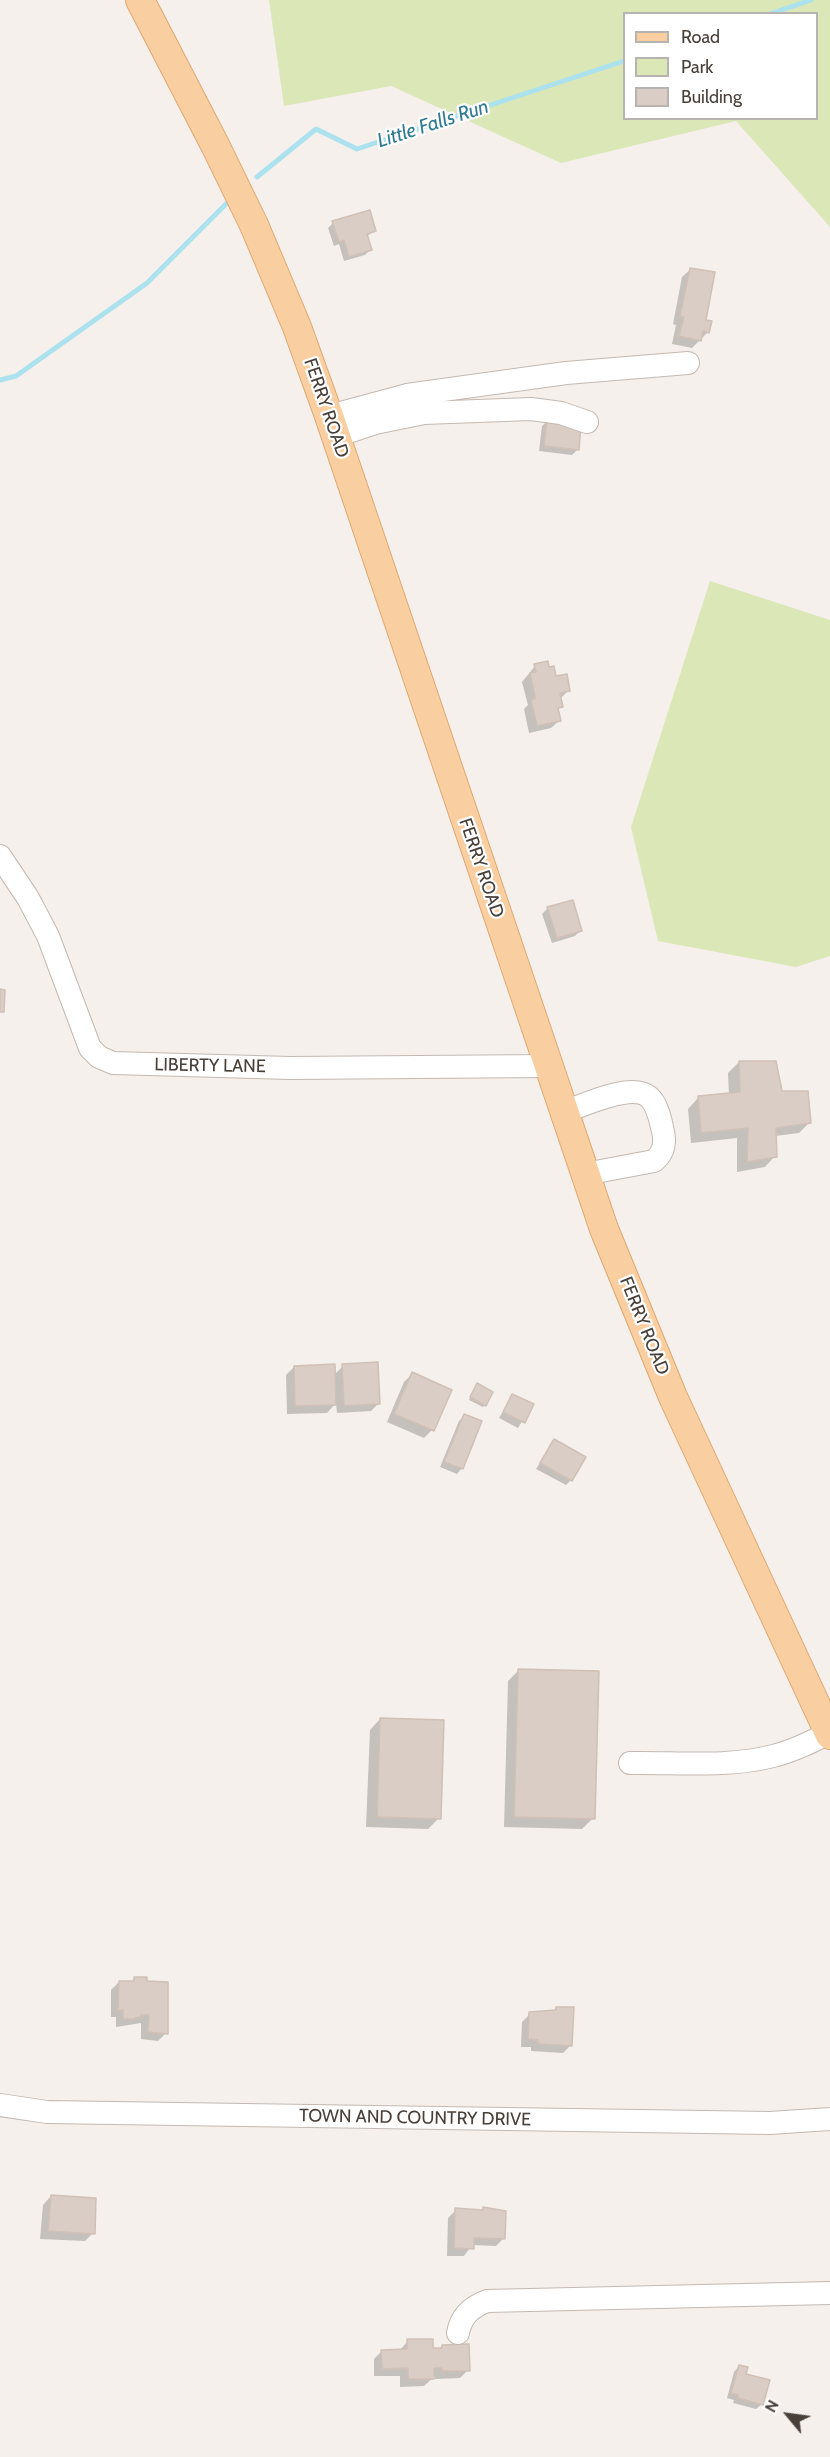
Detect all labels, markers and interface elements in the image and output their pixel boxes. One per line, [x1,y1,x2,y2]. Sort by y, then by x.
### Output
legend [623,12,818,120]
text: Road [681,26,720,48]
text: Park [681,56,713,78]
text: Building [681,86,742,108]
water label: Little Falls Run [374,95,492,153]
street label: FERRY ROAD [299,355,353,461]
street label: FERRY ROAD [454,815,508,921]
street label: LIBERTY LANE [154,1054,266,1078]
street label: FERRY ROAD [615,1274,673,1378]
street label: TOWN AND COUNTRY DRIVE [299,2105,531,2131]
north arrow [758,2385,818,2445]
text: N [761,2396,783,2416]

